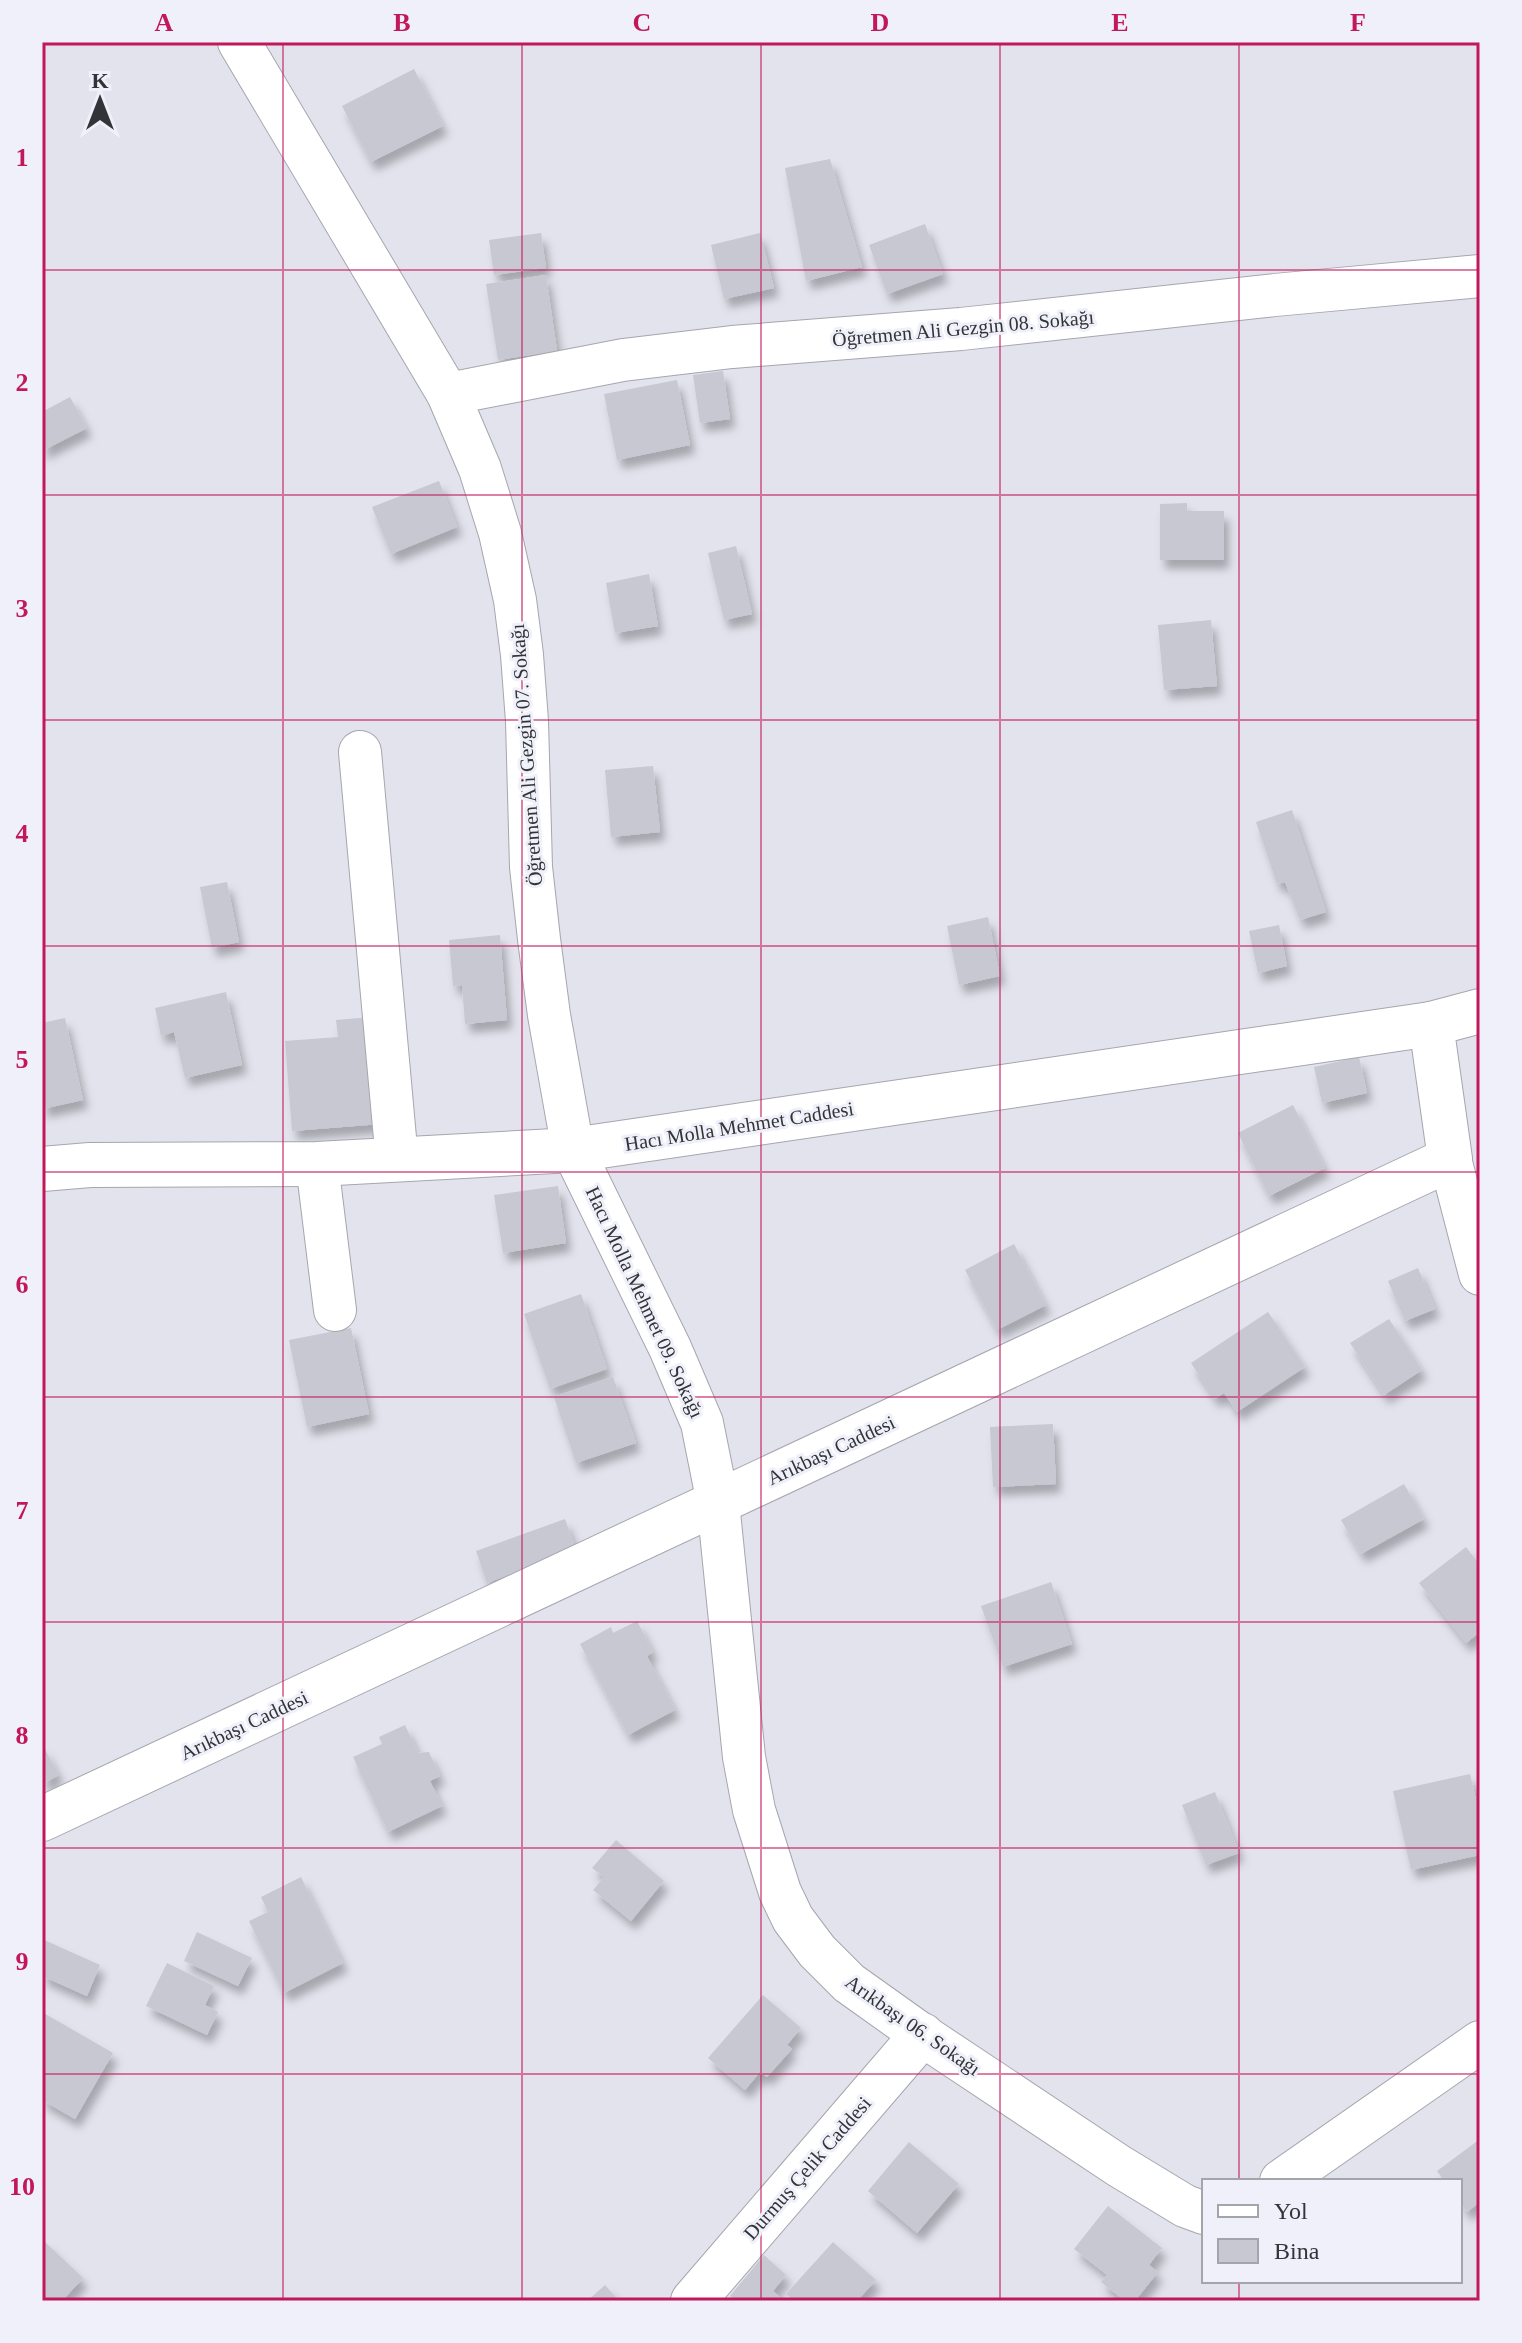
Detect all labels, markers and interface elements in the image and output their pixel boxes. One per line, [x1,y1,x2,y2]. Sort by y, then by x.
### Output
text: A [155,8,174,37]
text: B [393,8,411,37]
text: C [633,8,651,37]
text: D [871,8,889,37]
text: E [1111,8,1129,37]
text: F [1350,8,1366,37]
north arrow [60,60,140,140]
text: K [91,68,109,93]
text: 1 [16,143,29,172]
street label: Öğretmen Ali Gezgin 08. Sokağı [831,306,1095,351]
text: 2 [16,368,29,397]
text: 3 [16,594,29,623]
street label: Öğretmen Ali Gezgin 07. Sokağı [506,623,547,887]
text: 4 [16,819,29,848]
text: 5 [16,1045,29,1074]
street label: Hacı Molla Mehmet Caddesi [623,1097,856,1155]
street label: Hacı Molla Mehmet 09. Sokağı [581,1183,709,1422]
text: 6 [16,1270,29,1299]
street label: Arıkbaşı Caddesi [764,1411,899,1490]
text: 7 [16,1496,29,1525]
street label: Arıkbaşı Caddesi [177,1686,312,1765]
text: 8 [16,1721,29,1750]
text: 9 [16,1947,29,1976]
street label: Arıkbaşı 06. Sokağı [841,1970,985,2081]
street label: Durmuş Çelik Caddesi [739,2092,876,2245]
text: 10 [9,2172,35,2201]
legend [1202,2179,1462,2283]
text: Yol [1274,2198,1308,2224]
text: Bina [1274,2238,1320,2264]

